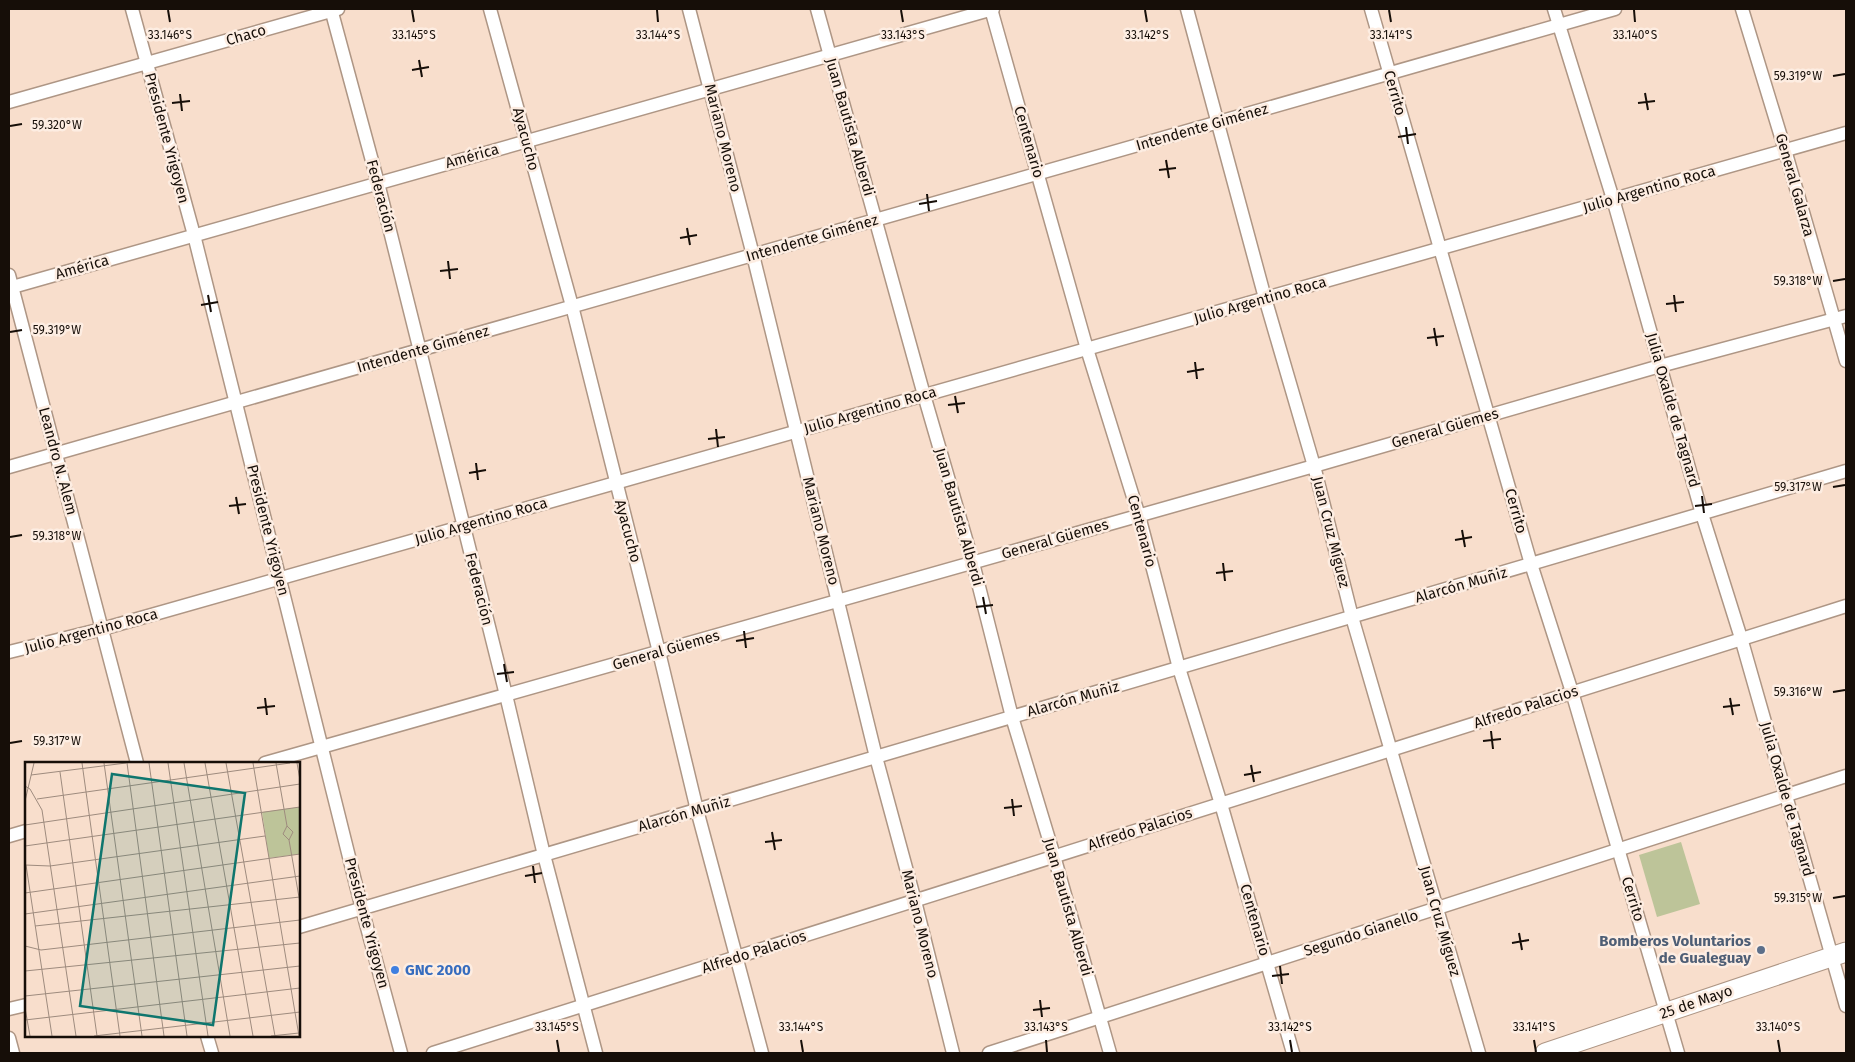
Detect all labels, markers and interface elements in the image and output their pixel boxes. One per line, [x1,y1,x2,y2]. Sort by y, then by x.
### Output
street label: Chaco [224,21,268,49]
text: 33.146°S [148,28,193,42]
text: 33.145°S [392,28,436,42]
text: 33.144°S [636,28,681,42]
text: 33.143°S [881,28,925,42]
text: 33.142°S [1125,28,1169,42]
text: 33.141°S [1370,28,1413,42]
text: 33.140°S [1613,28,1658,42]
street label: Juan Bautista Alberdi [822,56,878,198]
street label: Cerrito [1380,68,1410,118]
text: 59.319°W [1774,69,1822,83]
street label: Presidente Yrigoyen [141,71,193,205]
street label: Mariano Moreno [701,82,745,194]
street label: Intendente Giménez [1134,99,1271,155]
street label: Centenario [1010,104,1048,180]
street label: Ayacucho [509,106,543,172]
text: 59.320°W [32,118,82,132]
street label: General Galarza [1772,131,1818,239]
street label: América [443,140,501,172]
street label: Federación [363,158,399,234]
street label: Julio Argentino Roca [1581,161,1717,217]
street label: Intendente Giménez [744,210,881,266]
street label: América [53,251,111,283]
street label: Julio Argentino Roca [1192,272,1328,328]
text: 59.318°W [1774,274,1822,288]
street label: Intendente Giménez [355,321,492,377]
text: 59.319°W [33,323,81,337]
street label: Julia Oxalde de Tagnard [1642,331,1704,489]
street label: Julio Argentino Roca [802,382,938,438]
street label: General Güemes [1389,404,1501,452]
street label: Leandro N. Alem [35,405,81,517]
street label: Juan Bautista Alberdi [931,446,987,588]
street label: Presidente Yrigoyen [243,463,293,597]
street label: Juan Cruz Míguez [1308,474,1354,590]
street label: Mariano Moreno [799,475,843,587]
text: 59.317°W [1774,480,1822,494]
street label: Cerrito [1501,486,1531,536]
street label: Julio Argentino Roca [413,493,549,549]
street label: Centenario [1124,493,1160,569]
street label: Ayacucho [611,498,645,564]
street label: General Güemes [999,515,1111,563]
text: 59.318°W [33,529,81,543]
street label: Federación [461,551,497,627]
street label: Alarcón Muñiz [1413,563,1509,607]
street label: Julio Argentino Roca [22,605,160,657]
street label: General Güemes [610,626,722,674]
street label: Alarcón Muñiz [1025,677,1121,721]
street label: Alfredo Palacios [1471,682,1581,732]
text: 59.316°W [1774,685,1822,699]
street label: Julia Oxalde de Tagnard [1756,720,1818,878]
text: 59.317°W [33,734,81,748]
inset map [25,762,300,1037]
street label: Alarcón Muñiz [636,792,732,836]
street label: Alfredo Palacios [1085,804,1195,854]
street label: Juan Bautista Alberdi [1040,836,1096,978]
street label: Presidente Yrigoyen [341,856,393,990]
street label: Juan Cruz Míguez [1416,864,1465,979]
street label: Mariano Moreno [898,868,942,980]
street label: Cerrito [1618,874,1648,924]
street label: Centenario [1236,882,1274,958]
text: 59.315°W [1774,891,1822,905]
street label: Segundo Gianello [1301,906,1421,960]
street label: Alfredo Palacios [699,927,809,977]
place label: Bomberos Voluntarios de Gualeguay [1599,932,1751,967]
marker: Bomberos Voluntarios de Gualeguay [1755,944,1767,956]
place label: GNC 2000 [405,961,471,979]
marker: GNC 2000 [389,964,401,976]
street label: 25 de Mayo [1657,981,1735,1023]
text: 33.145°S [535,1020,579,1034]
text: 33.144°S [779,1020,824,1034]
text: 33.143°S [1024,1020,1068,1034]
text: 33.142°S [1268,1020,1312,1034]
text: 33.141°S [1513,1020,1556,1034]
text: 33.140°S [1756,1020,1801,1034]

